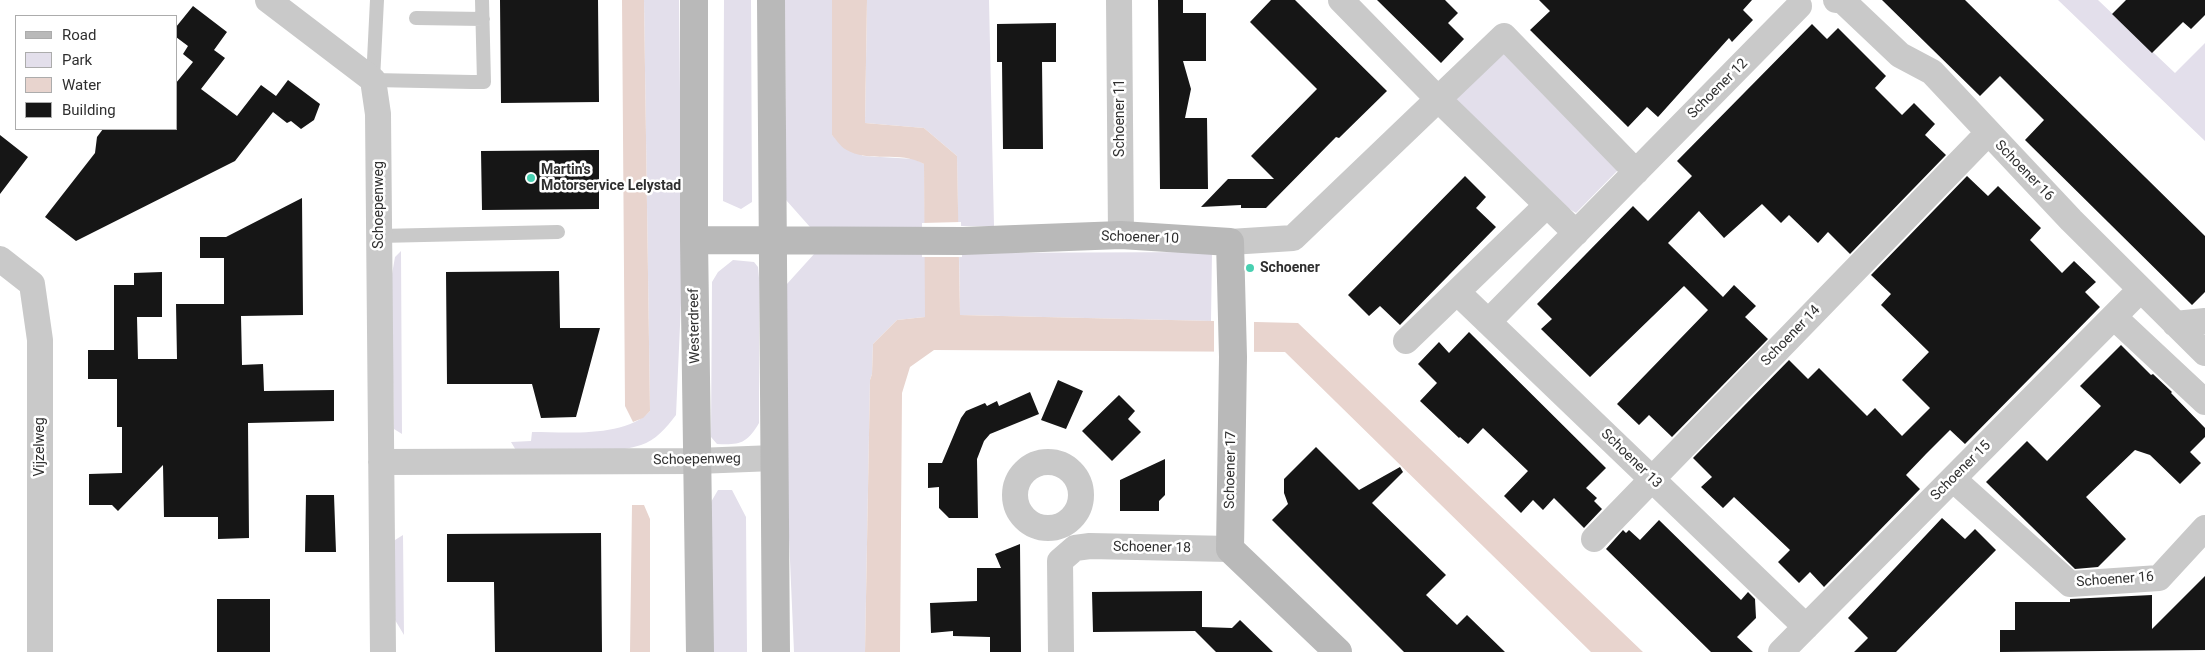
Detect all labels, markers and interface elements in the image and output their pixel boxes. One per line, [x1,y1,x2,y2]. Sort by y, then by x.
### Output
legend [15,15,178,130]
text: Road [62,26,96,44]
text: Park [62,51,92,69]
street label: Schoener 12 [1685,56,1751,122]
text: Water [62,76,101,94]
street label: Schoener 11 [1112,79,1128,157]
text: Building [62,101,116,119]
street label: Schoener 16 [1991,137,2057,205]
street label: Schoepenweg [371,161,387,249]
place label: Martin's Motorservice Lelystad [541,162,681,194]
marker: Martin's Motorservice Lelystad [525,172,537,184]
street label: Schoener 10 [1101,228,1179,248]
place label: Schoener [1260,260,1320,276]
marker: Schoener [1244,262,1256,274]
street label: Westerdreef [686,288,704,364]
street label: Schoener 14 [1758,302,1824,370]
street label: Vijzelweg [32,417,48,477]
street label: Schoener 13 [1597,426,1665,492]
street label: Schoener 17 [1222,431,1240,509]
street label: Schoener 15 [1928,438,1994,504]
street label: Schoepenweg [653,451,741,469]
street label: Schoener 18 [1113,539,1191,557]
street label: Schoener 16 [2076,569,2154,591]

